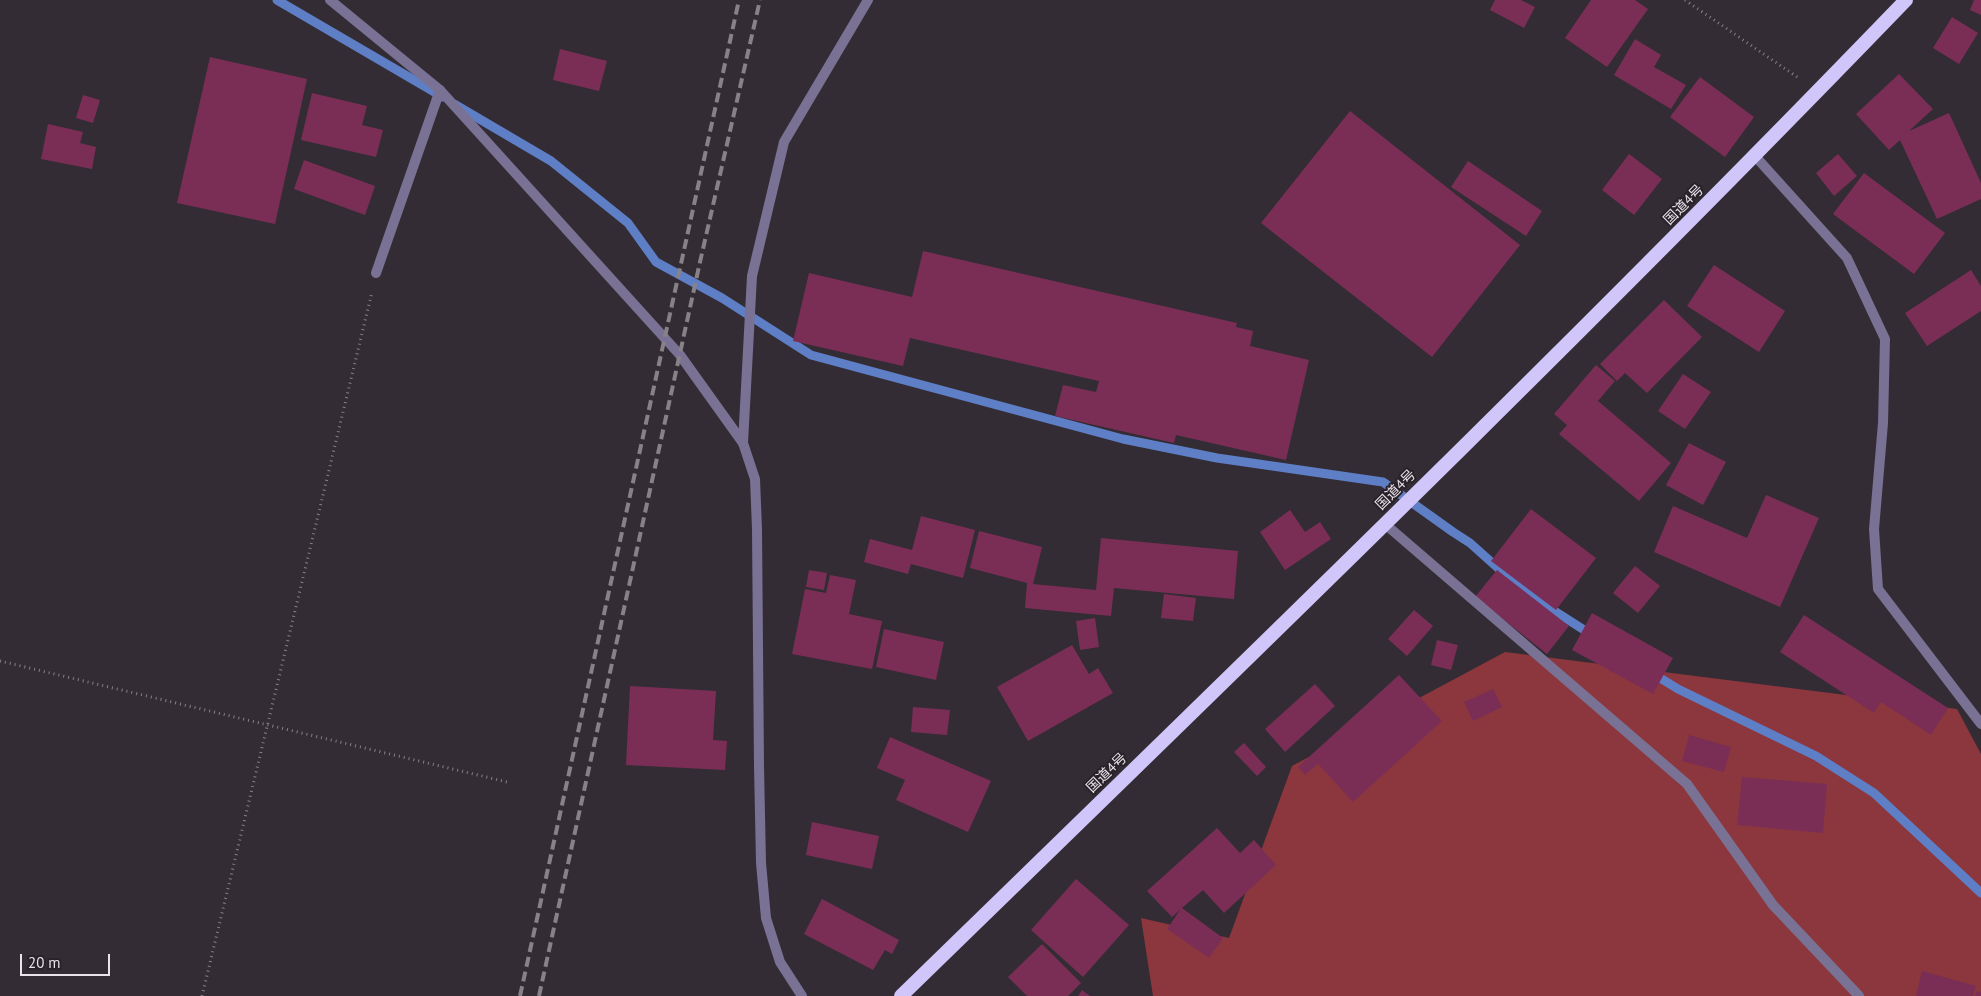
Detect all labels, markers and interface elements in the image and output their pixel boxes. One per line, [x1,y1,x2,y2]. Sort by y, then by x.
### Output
street label: 国道4号 [1661,182,1707,228]
street label: 国道4号 [1373,467,1419,513]
street label: 国道4号 [1083,750,1131,796]
scale bar [22,944,112,976]
text: 20 m [28,953,61,972]

